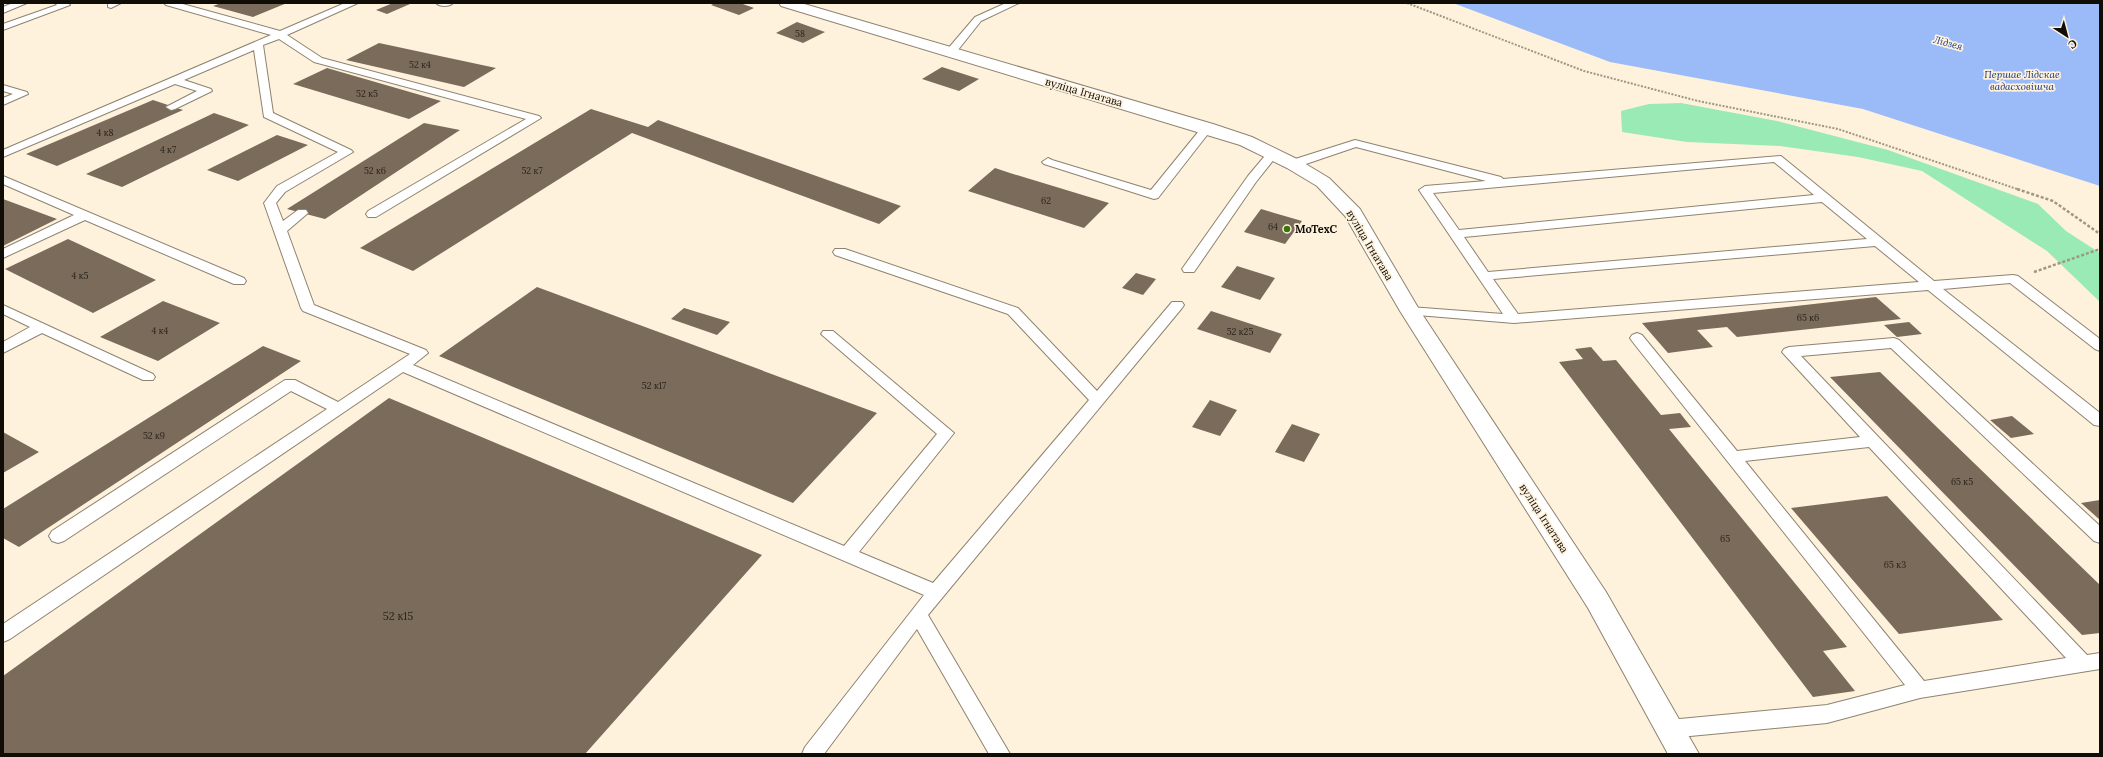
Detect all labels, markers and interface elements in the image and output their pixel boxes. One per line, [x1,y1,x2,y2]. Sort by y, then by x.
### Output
north arrow [2047,16,2087,56]
house number: 58 [795,28,805,39]
water label: Лідзея [1932,33,1964,53]
text: С [2065,36,2080,52]
house number: 52 к4 [409,59,431,70]
water label: Першае Лідскае вадасховішча [1984,68,2060,93]
street label: вуліца Ігнатава [1044,74,1125,110]
house number: 52 к5 [356,88,378,99]
house number: 4 к8 [96,127,114,138]
house number: 4 к7 [160,144,176,155]
house number: 52 к6 [364,165,386,176]
house number: 52 к7 [521,165,543,176]
house number: 62 [1041,195,1051,206]
street label: вуліца Ігнатава [1343,207,1397,283]
house number: 64 [1268,221,1278,232]
place label: MoTexC [1295,222,1337,236]
marker: MoTexC [1282,224,1292,234]
house number: 4 к5 [72,270,89,281]
house number: 65 к6 [1797,312,1819,323]
house number: 4 к4 [152,325,169,336]
house number: 52 к25 [1227,326,1253,337]
house number: 52 к17 [642,380,666,391]
house number: 52 к9 [143,430,165,441]
house number: 65 к5 [1951,476,1973,487]
street label: вуліца Ігнатава [1516,481,1572,556]
house number: 65 [1720,533,1730,544]
house number: 65 к3 [1884,559,1906,570]
house number: 52 к15 [383,609,413,623]

